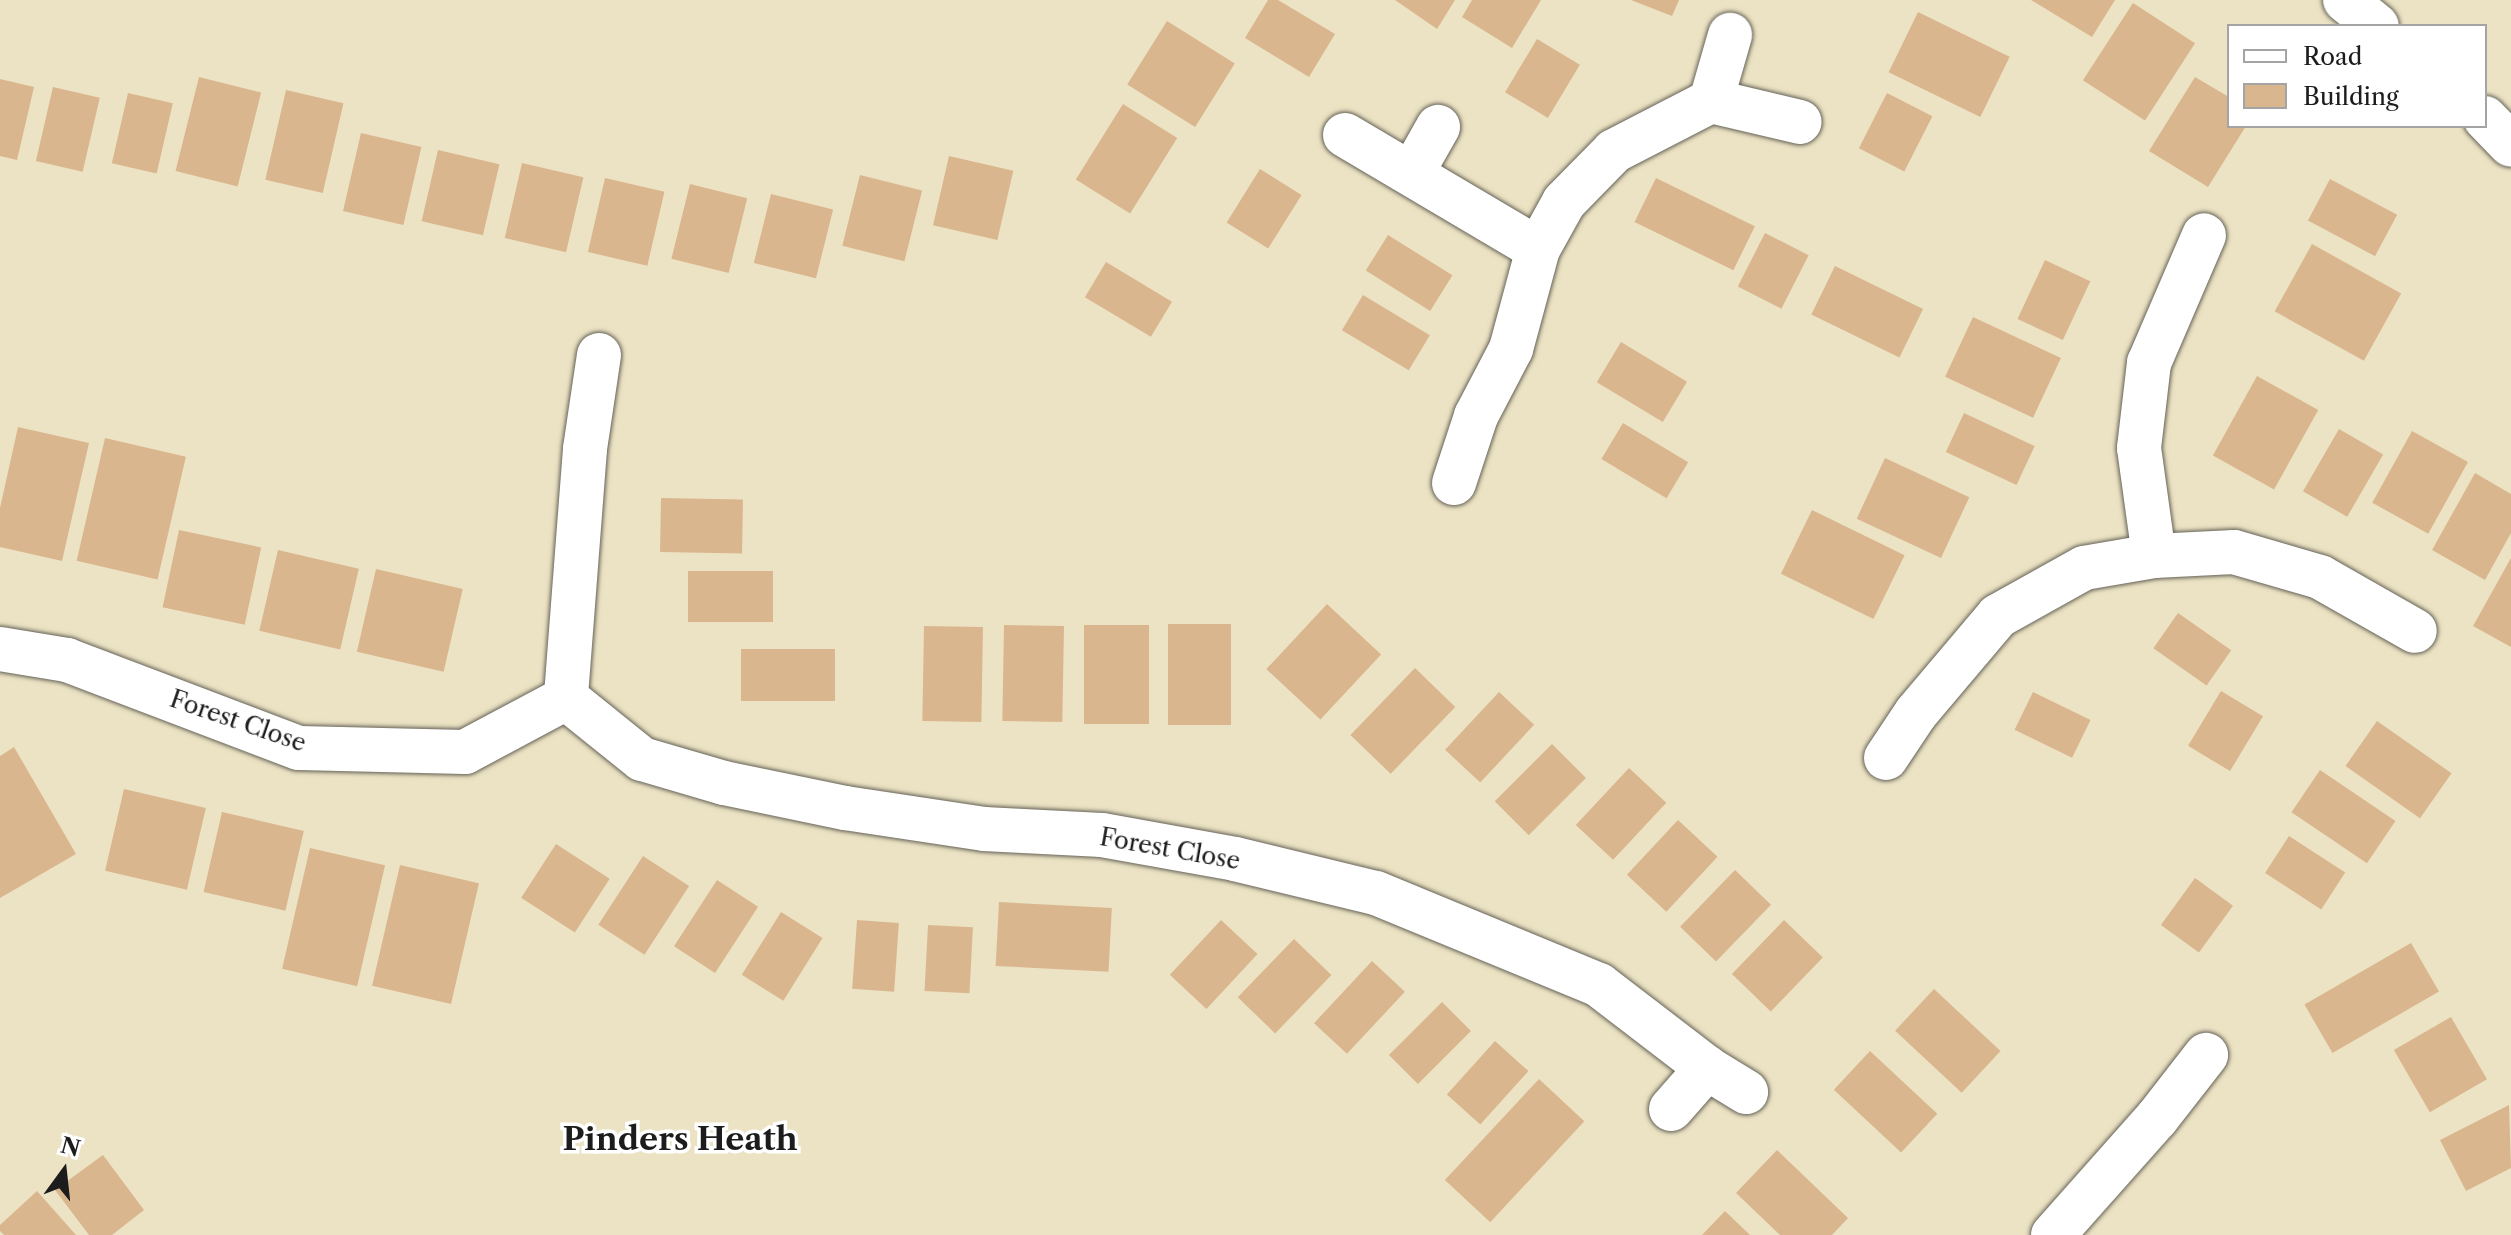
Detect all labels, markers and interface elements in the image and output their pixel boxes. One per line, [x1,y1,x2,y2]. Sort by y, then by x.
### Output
legend [2227,24,2487,128]
text: Road [2303,42,2362,71]
text: Building [2303,82,2399,111]
street label: Forest Close [166,684,310,758]
street label: Forest Close [1098,822,1242,876]
district label: Pinders Heath [562,1120,798,1158]
north arrow [24,1131,104,1211]
text: N [58,1132,83,1163]

